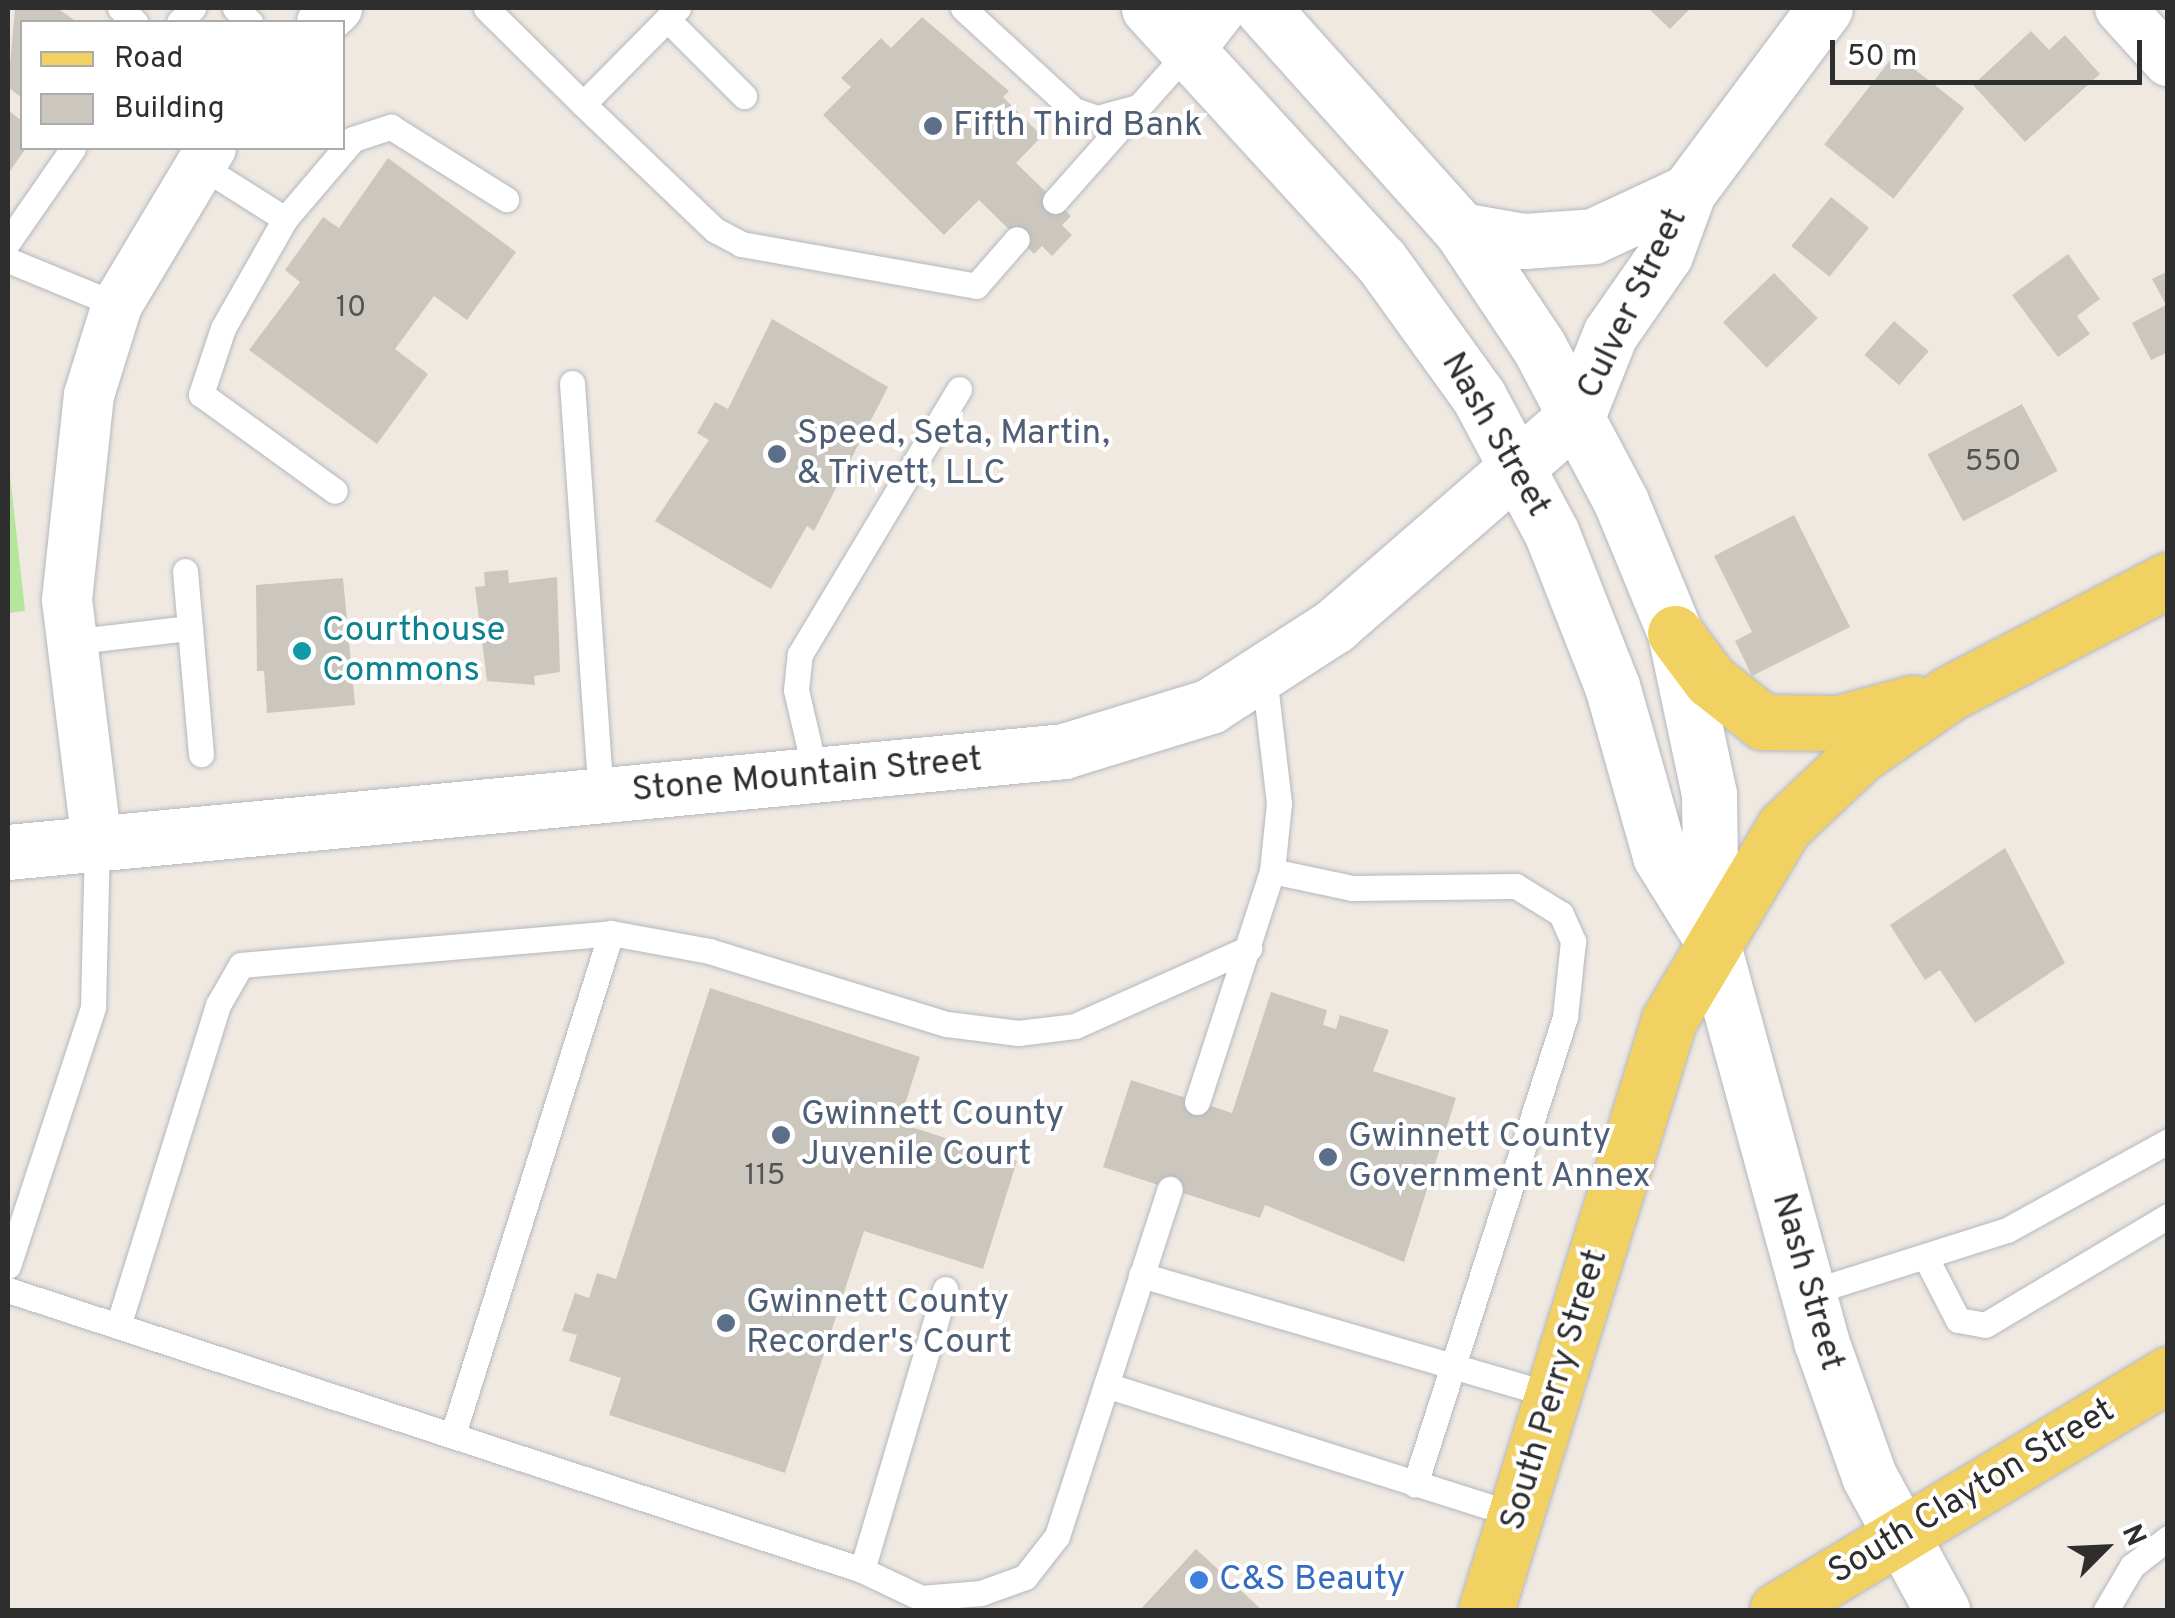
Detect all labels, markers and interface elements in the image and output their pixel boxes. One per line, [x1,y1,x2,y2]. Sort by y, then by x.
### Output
legend [20,20,345,150]
scale bar [1835,20,2148,82]
text: 50 m [1847,39,1917,76]
text: Road [114,41,183,78]
text: Building [114,91,225,128]
place label: Fifth Third Bank [953,105,1204,147]
marker: Fifth Third Bank [922,115,944,137]
street label: Culver Street [1569,202,1697,406]
house number: 10 [336,291,366,327]
street label: Nash Street [1431,345,1559,525]
place label: Speed, Seta, Martin, & Trivett, LLC [797,413,1110,495]
marker: Speed, Seta, Martin, & Trivett, LLC [766,443,788,465]
house number: 550 [1965,445,2021,481]
place label: Courthouse Commons [322,610,505,692]
marker: Courthouse Commons [291,640,313,662]
street label: Stone Mountain Street [630,740,984,812]
place label: Gwinnett County Juvenile Court [801,1094,1064,1176]
place label: Gwinnett County Government Annex [1348,1116,1652,1198]
marker: Gwinnett County Juvenile Court [770,1124,792,1146]
marker: Gwinnett County Government Annex [1317,1146,1339,1168]
house number: 115 [744,1159,786,1195]
street label: Nash Street [1762,1188,1852,1376]
street label: South Perry Street [1492,1244,1618,1536]
place label: Gwinnett County Recorder's Court [746,1282,1012,1364]
marker: Gwinnett County Recorder's Court [715,1312,737,1334]
street label: South Clayton Street [1822,1390,2122,1594]
north arrow [2055,1498,2155,1598]
text: N [2112,1519,2153,1552]
place label: C&S Beauty [1219,1559,1405,1601]
marker: C&S Beauty [1188,1569,1210,1591]

